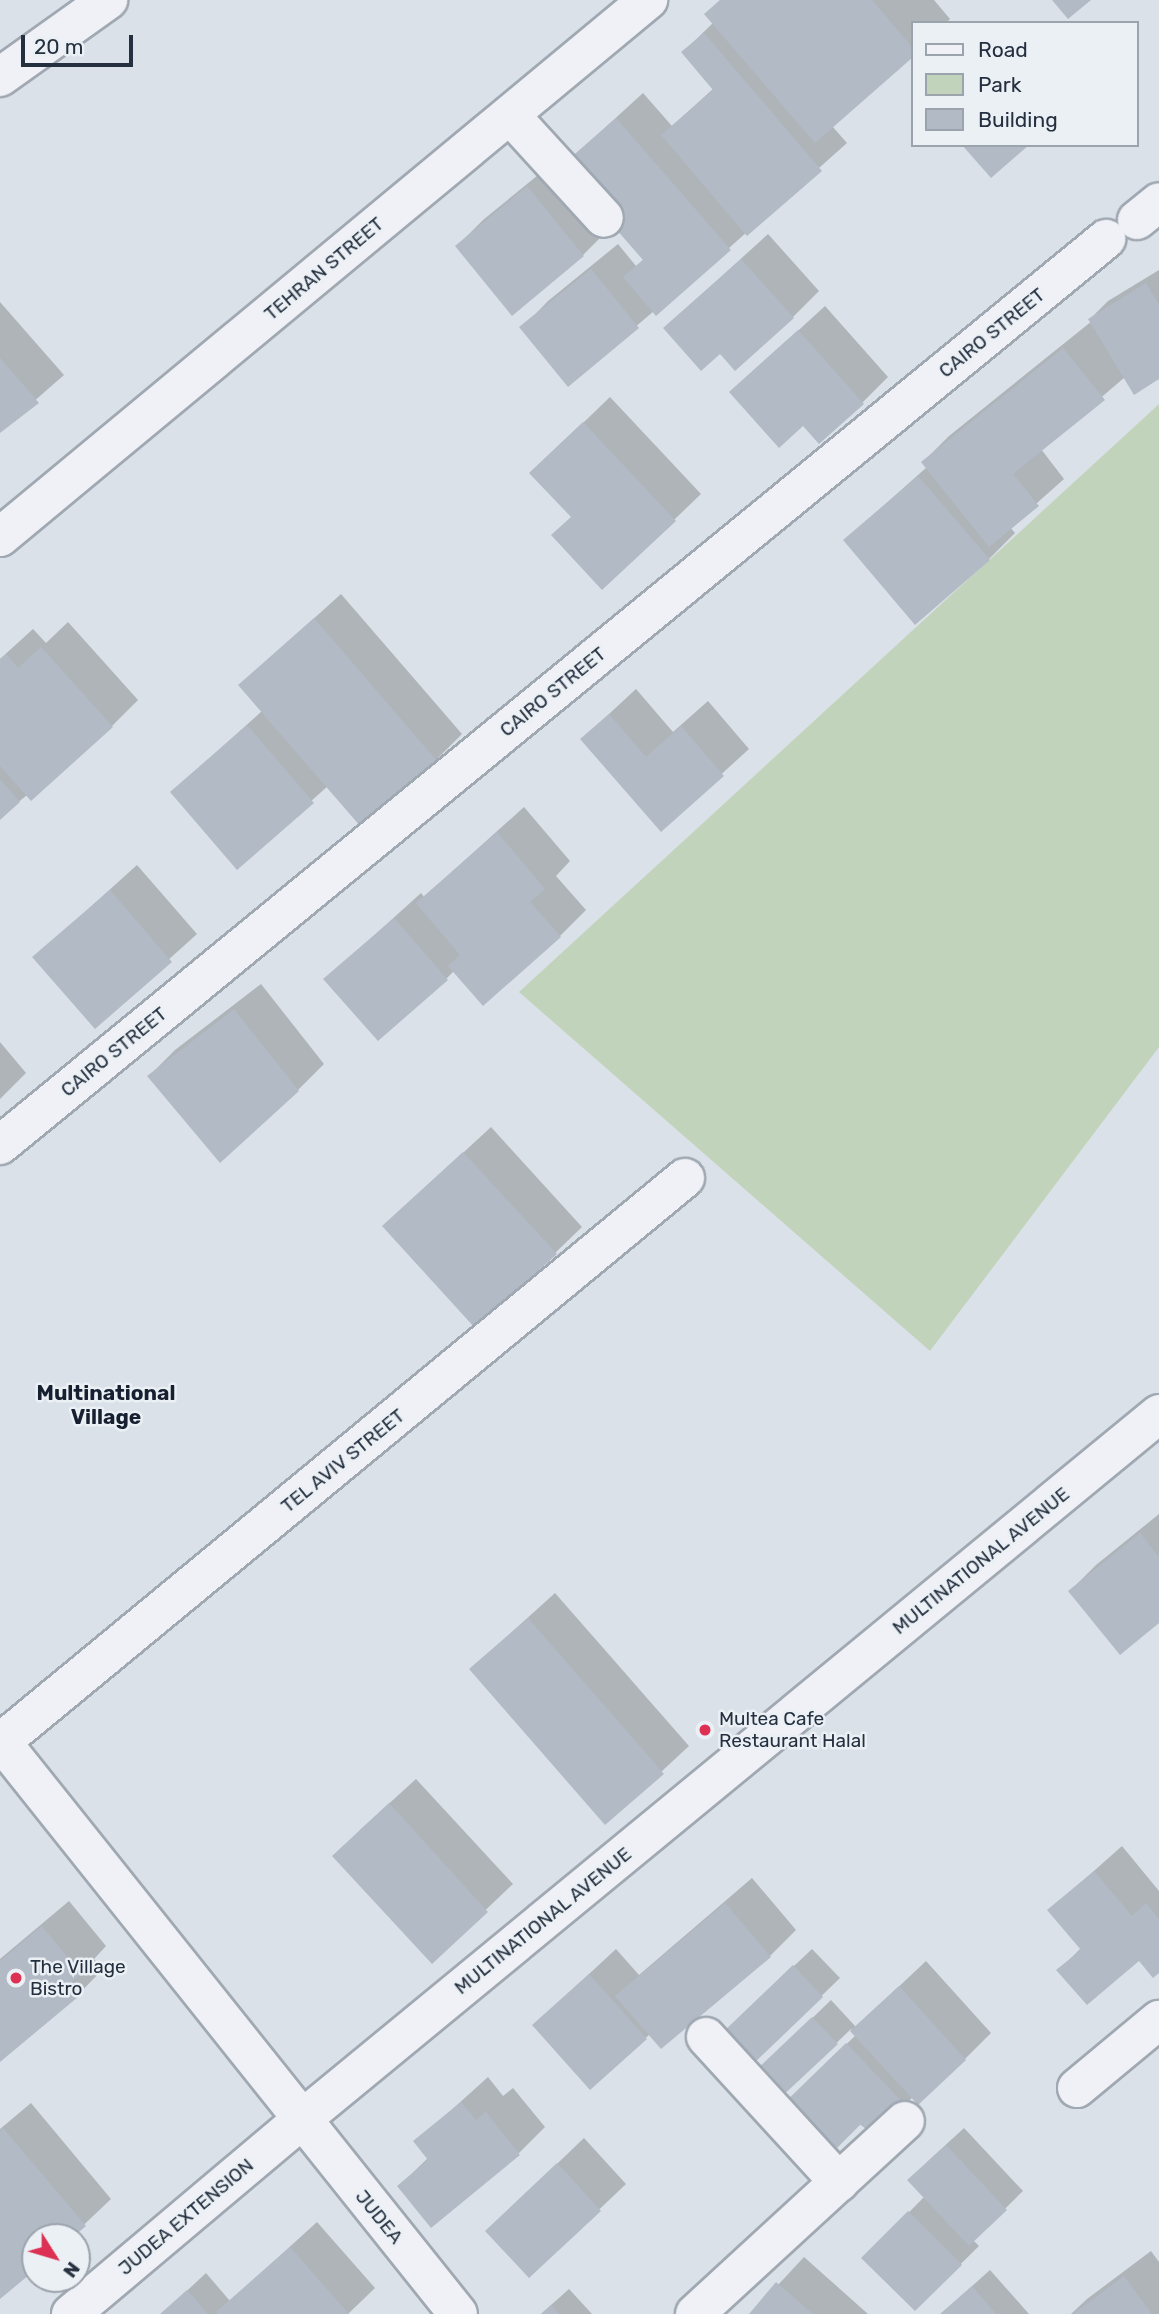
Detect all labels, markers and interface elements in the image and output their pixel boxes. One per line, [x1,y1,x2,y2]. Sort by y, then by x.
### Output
scale bar [24,21,136,65]
legend [911,21,1138,147]
text: 20 m [34,34,83,59]
text: Road [978,37,1028,62]
text: Park [978,72,1022,97]
text: Building [978,107,1058,132]
street label: TEHRAN STREET [260,213,388,325]
street label: CAIRO STREET [934,283,1050,383]
street label: CAIRO STREET [495,642,611,742]
street label: CAIRO STREET [56,1002,172,1102]
district label: Multinational Village [36,1380,176,1430]
street label: TEL AVIV STREET [276,1404,410,1518]
street label: MULTINATIONAL AVENUE [888,1482,1074,1640]
place label: Multea Cafe Restaurant Halal [719,1708,866,1752]
marker: Multea Cafe Restaurant Halal [697,1722,713,1738]
street label: MULTINATIONAL AVENUE [450,1842,636,2000]
place label: The Village Bistro [30,1956,126,2000]
marker: The Village Bistro [8,1970,24,1986]
street label: JUDEA EXTENSION [114,2154,258,2280]
street label: JUDEA [350,2185,408,2249]
north arrow [21,2223,91,2293]
text: N [58,2257,85,2282]

